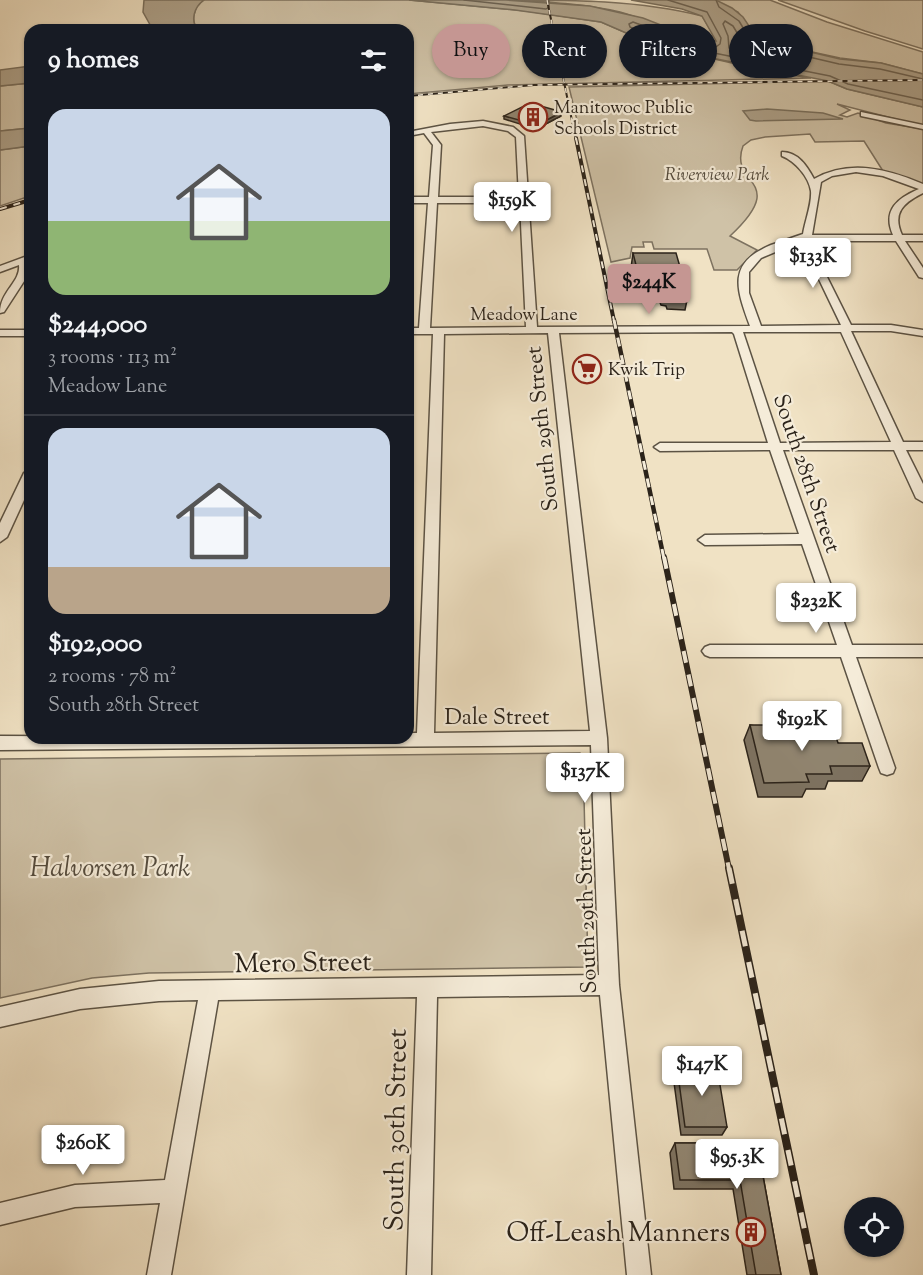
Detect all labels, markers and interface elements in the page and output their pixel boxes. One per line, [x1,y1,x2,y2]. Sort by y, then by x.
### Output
chip: Buy [432,24,510,78]
chip: Rent [522,24,607,78]
chip: Filters [619,24,717,78]
chip: New [729,24,813,78]
text: 9 homes [48,42,139,79]
icon: filters [357,44,390,77]
place label: Manitowoc Public Schools District [554,96,693,143]
building icon: Manitowoc Public Schools District [517,101,549,133]
icon: home [165,148,273,256]
park label: Riverview Park [665,163,769,189]
pin: $159K [470,182,554,233]
text: $159K [488,187,536,216]
pin: $133K [771,238,855,289]
text: $133K [789,243,837,272]
pin: $244K [607,264,691,315]
text: $244K [622,269,676,298]
street label: Meadow Lane [470,303,578,329]
text: $244,000 [48,307,147,344]
text: 3 rooms · 113 m² [48,344,177,373]
street label: South 29th Street [519,344,569,513]
supermarket icon: Kwik Trip [571,353,603,385]
place label: Kwik Trip [608,358,685,384]
text: Meadow Lane [48,373,167,402]
street label: South 28th Street [763,390,847,558]
icon: home [165,467,273,575]
pin: $232K [774,583,858,634]
text: $232K [790,588,842,617]
text: $192,000 [48,626,142,663]
text: 2 rooms · 78 m² [48,663,177,692]
text: South 28th Street [48,692,199,721]
pin: $192K [760,701,844,752]
street label: Dale Street [444,703,550,735]
text: $192K [777,706,827,735]
pin: $137K [543,753,627,804]
text: $137K [560,758,610,787]
street label: South 29th Street [569,827,607,994]
park label: Halvorsen Park [30,850,190,889]
street label: Mero Street [234,944,372,985]
street label: South 30th Street [376,1028,419,1232]
pin: $147K [660,1046,744,1097]
text: $147K [676,1051,728,1080]
pin: $260K [41,1125,125,1176]
text: $260K [55,1130,111,1159]
pin: $95.3K [688,1139,786,1190]
text: $95.3K [709,1144,765,1173]
map controls [844,1197,904,1257]
button: locate [844,1197,904,1257]
place label: Off-Leash Manners [506,1215,730,1254]
building icon: Off-Leash Manners [735,1216,767,1248]

